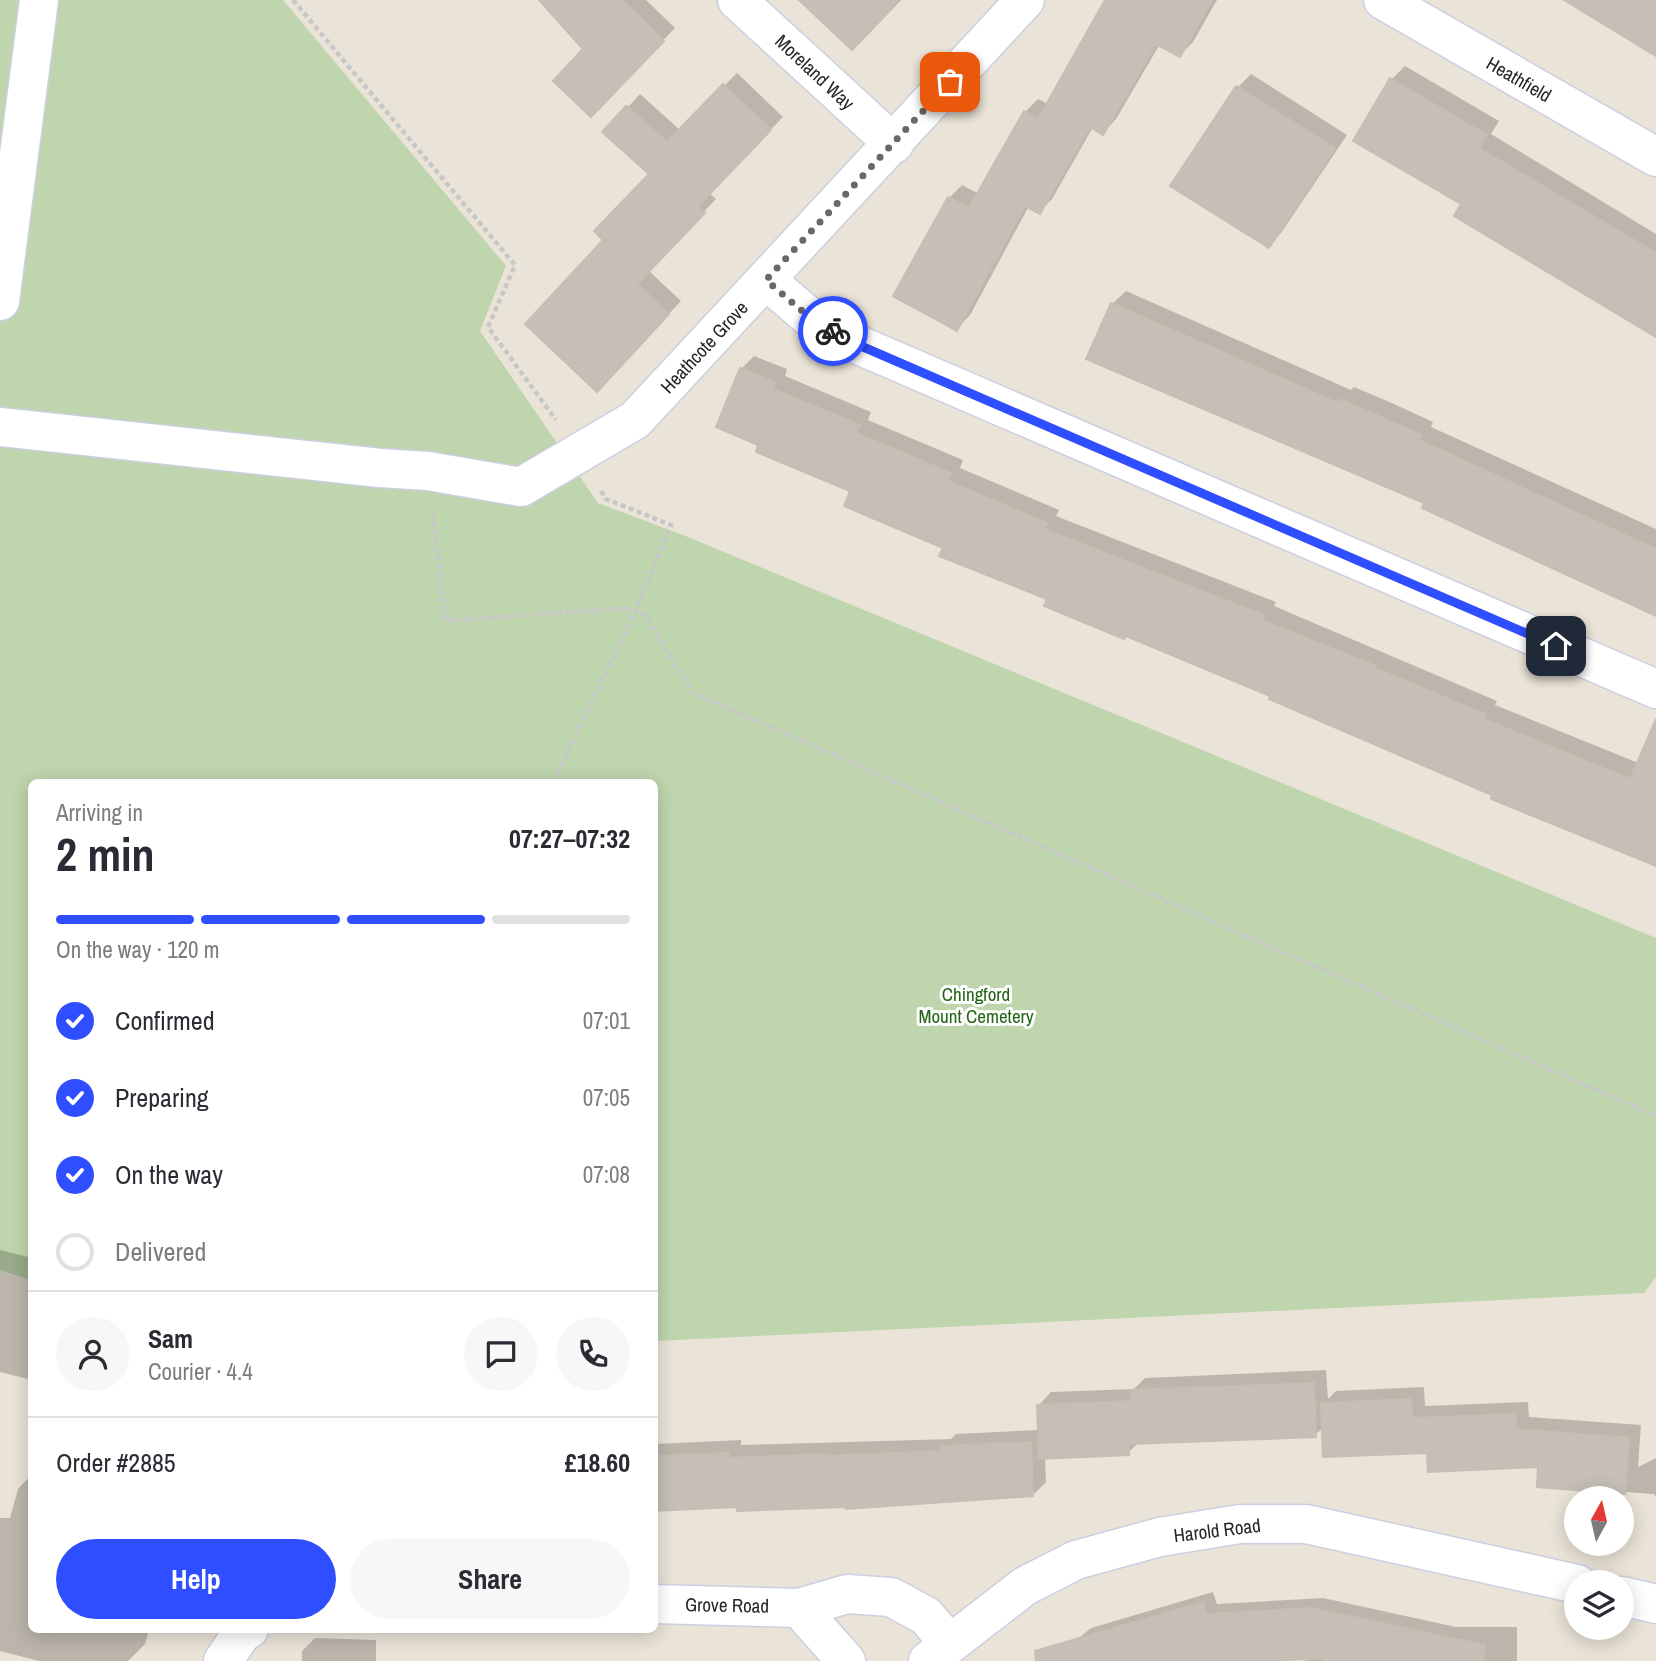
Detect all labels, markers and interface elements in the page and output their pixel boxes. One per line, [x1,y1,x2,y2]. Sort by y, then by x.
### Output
street label: Moreland Way [770,28,861,116]
street label: Heathfield [1482,50,1556,108]
pin [920,52,980,112]
icon: bag [931,63,969,101]
street label: Heathcote Grove [654,295,754,399]
courier [798,296,868,366]
icon: bike [814,312,852,350]
pin [1526,616,1586,676]
icon: home [1537,627,1575,665]
text: Arriving in [56,797,143,828]
text: 07:27–07:32 [509,821,630,856]
text: 2 min [56,823,155,885]
text: On the way · 120 m [56,934,220,965]
park label: Chingford Mount Cemetery [918,981,1034,1029]
icon: check [56,1002,94,1040]
text: Confirmed [115,1003,215,1038]
text: 07:01 [583,1005,630,1036]
icon: check [56,1079,94,1117]
text: Preparing [115,1080,209,1115]
text: 07:05 [583,1082,630,1113]
icon: check [56,1156,94,1194]
text: On the way [115,1157,223,1192]
text: 07:08 [583,1159,630,1190]
text: Delivered [115,1234,206,1269]
button: person [56,1317,130,1391]
button: chat [464,1317,538,1391]
button: phone [556,1317,630,1391]
text: Sam [148,1321,193,1356]
text: Courier · 4.4 [148,1356,253,1387]
text: Order #2885 [56,1445,176,1480]
text: £18.60 [565,1445,630,1480]
north arrow [1564,1486,1634,1556]
map controls [1564,1486,1634,1640]
street label: Harold Road [1172,1512,1262,1548]
button: Help [56,1539,336,1619]
button: Share [350,1539,630,1619]
button: layers [1564,1570,1634,1640]
street label: Grove Road [685,1591,769,1619]

